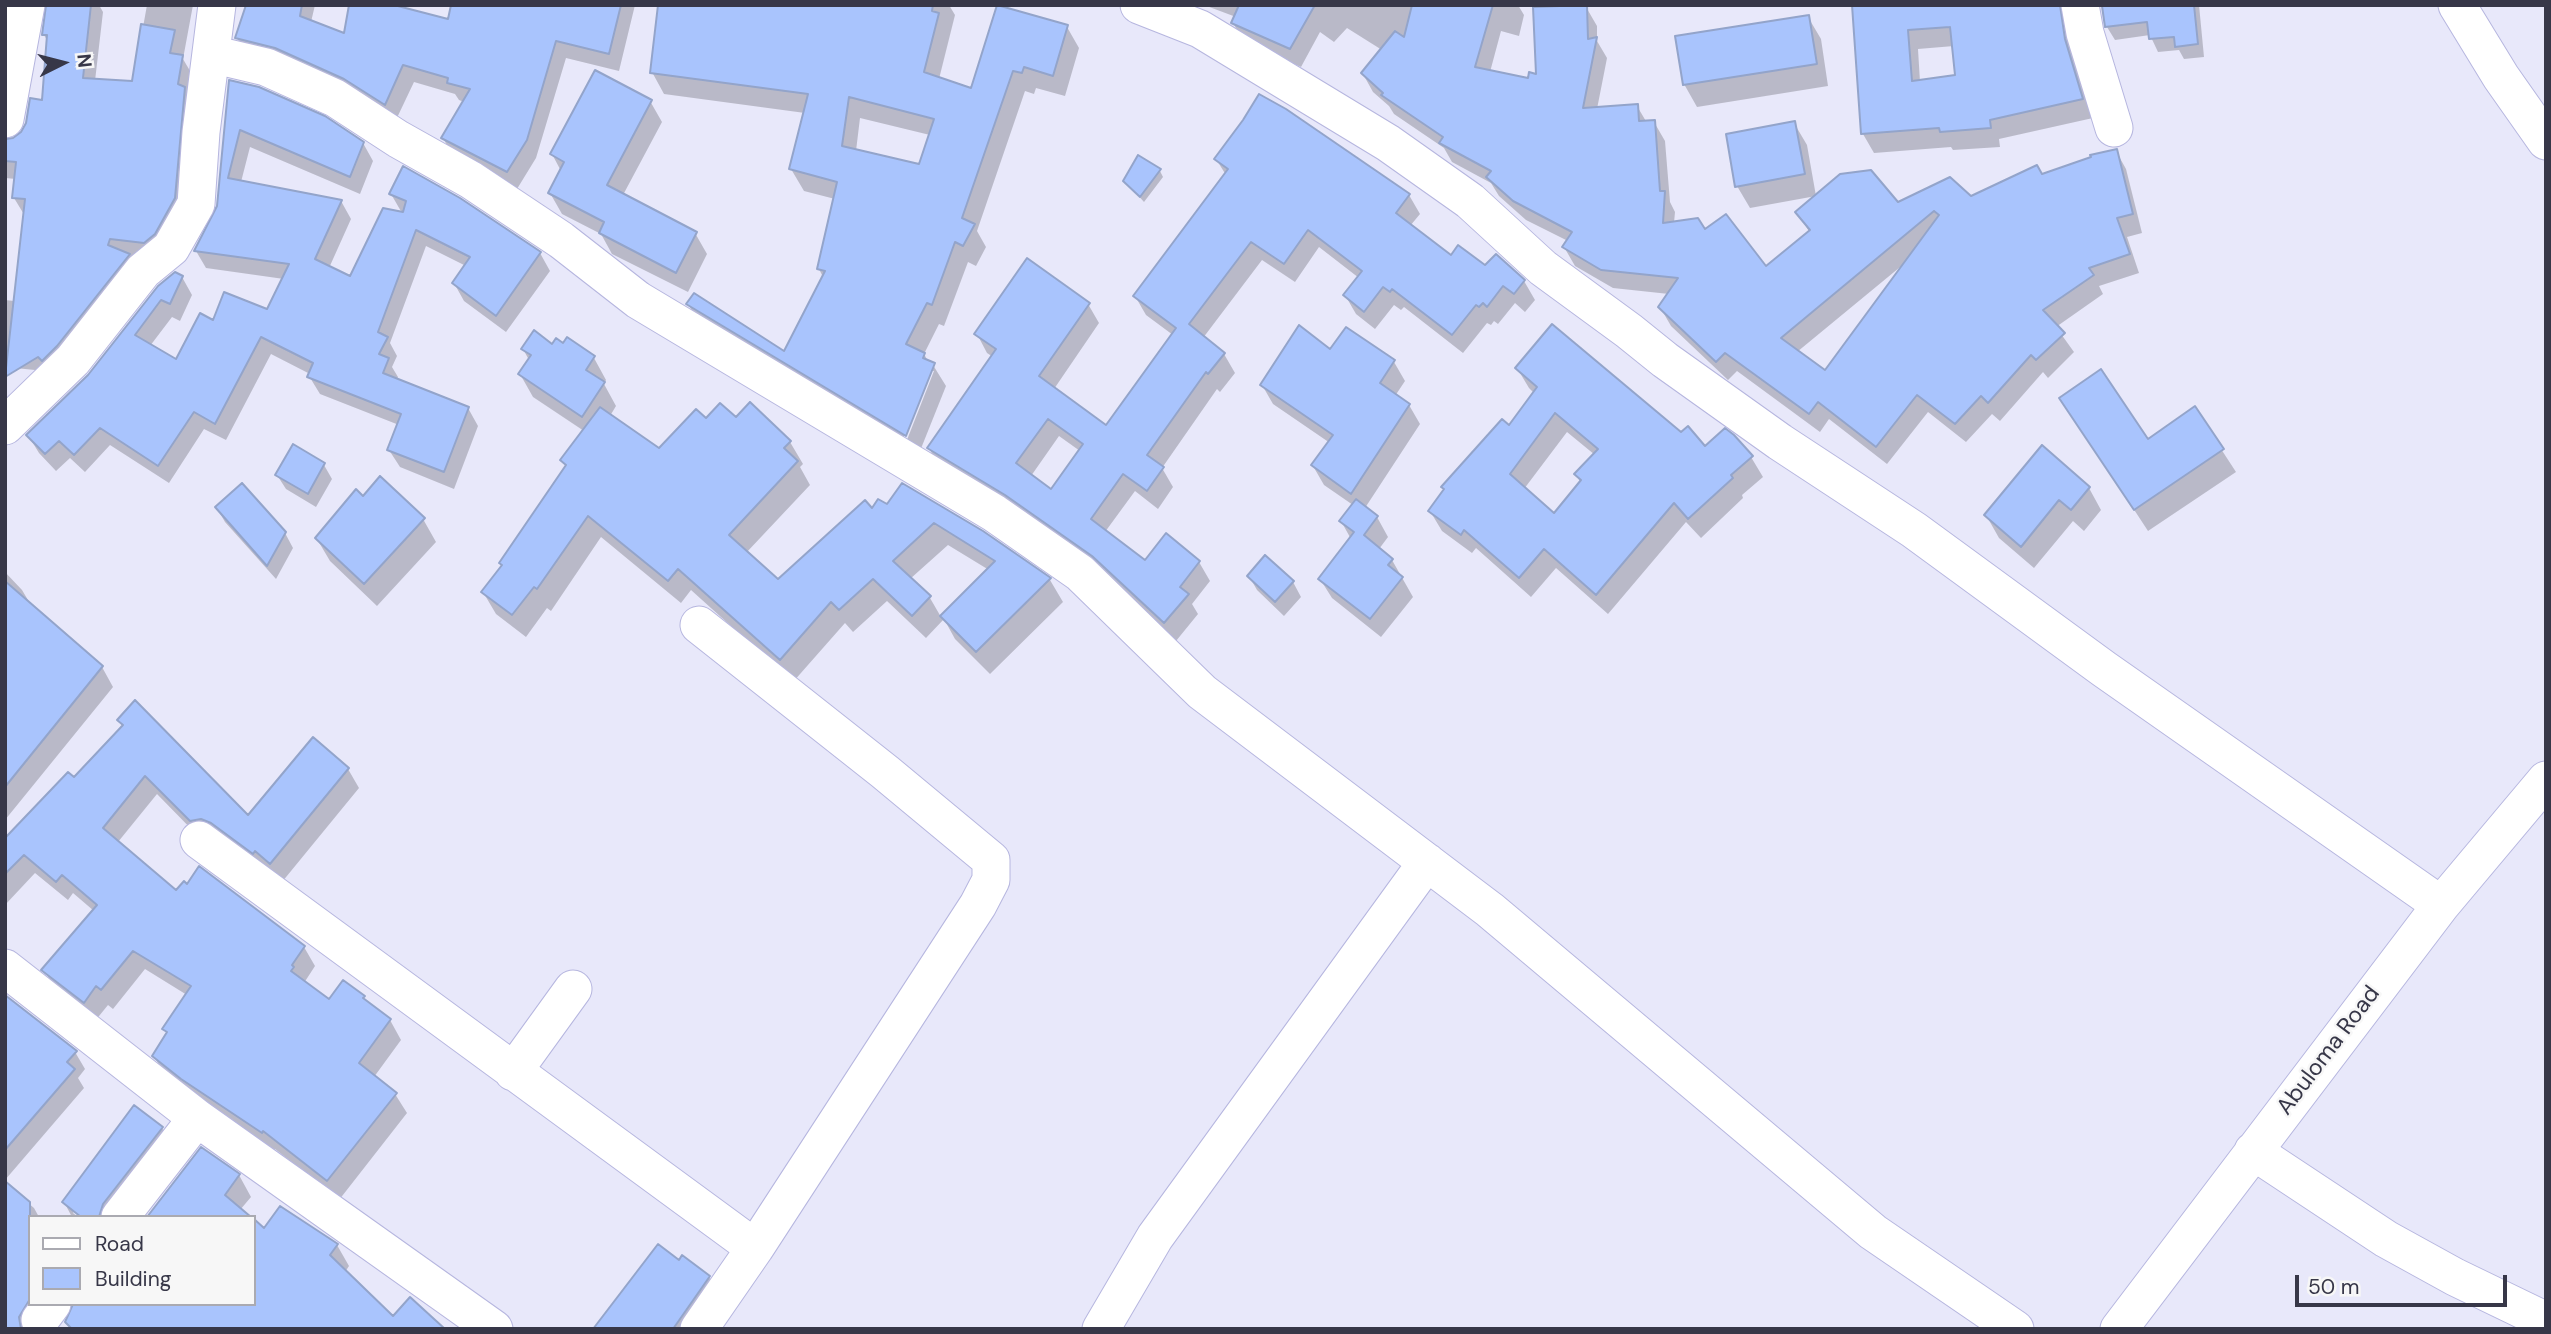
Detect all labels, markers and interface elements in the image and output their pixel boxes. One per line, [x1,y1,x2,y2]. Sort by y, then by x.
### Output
north arrow [28,28,98,98]
text: N [71,53,98,69]
street label: Abuloma Road [2272,981,2386,1121]
legend [28,1215,256,1306]
text: Road [95,1230,144,1258]
scale bar [2299,1260,2511,1304]
text: Building [95,1265,171,1293]
text: 50 m [2308,1273,2359,1301]

